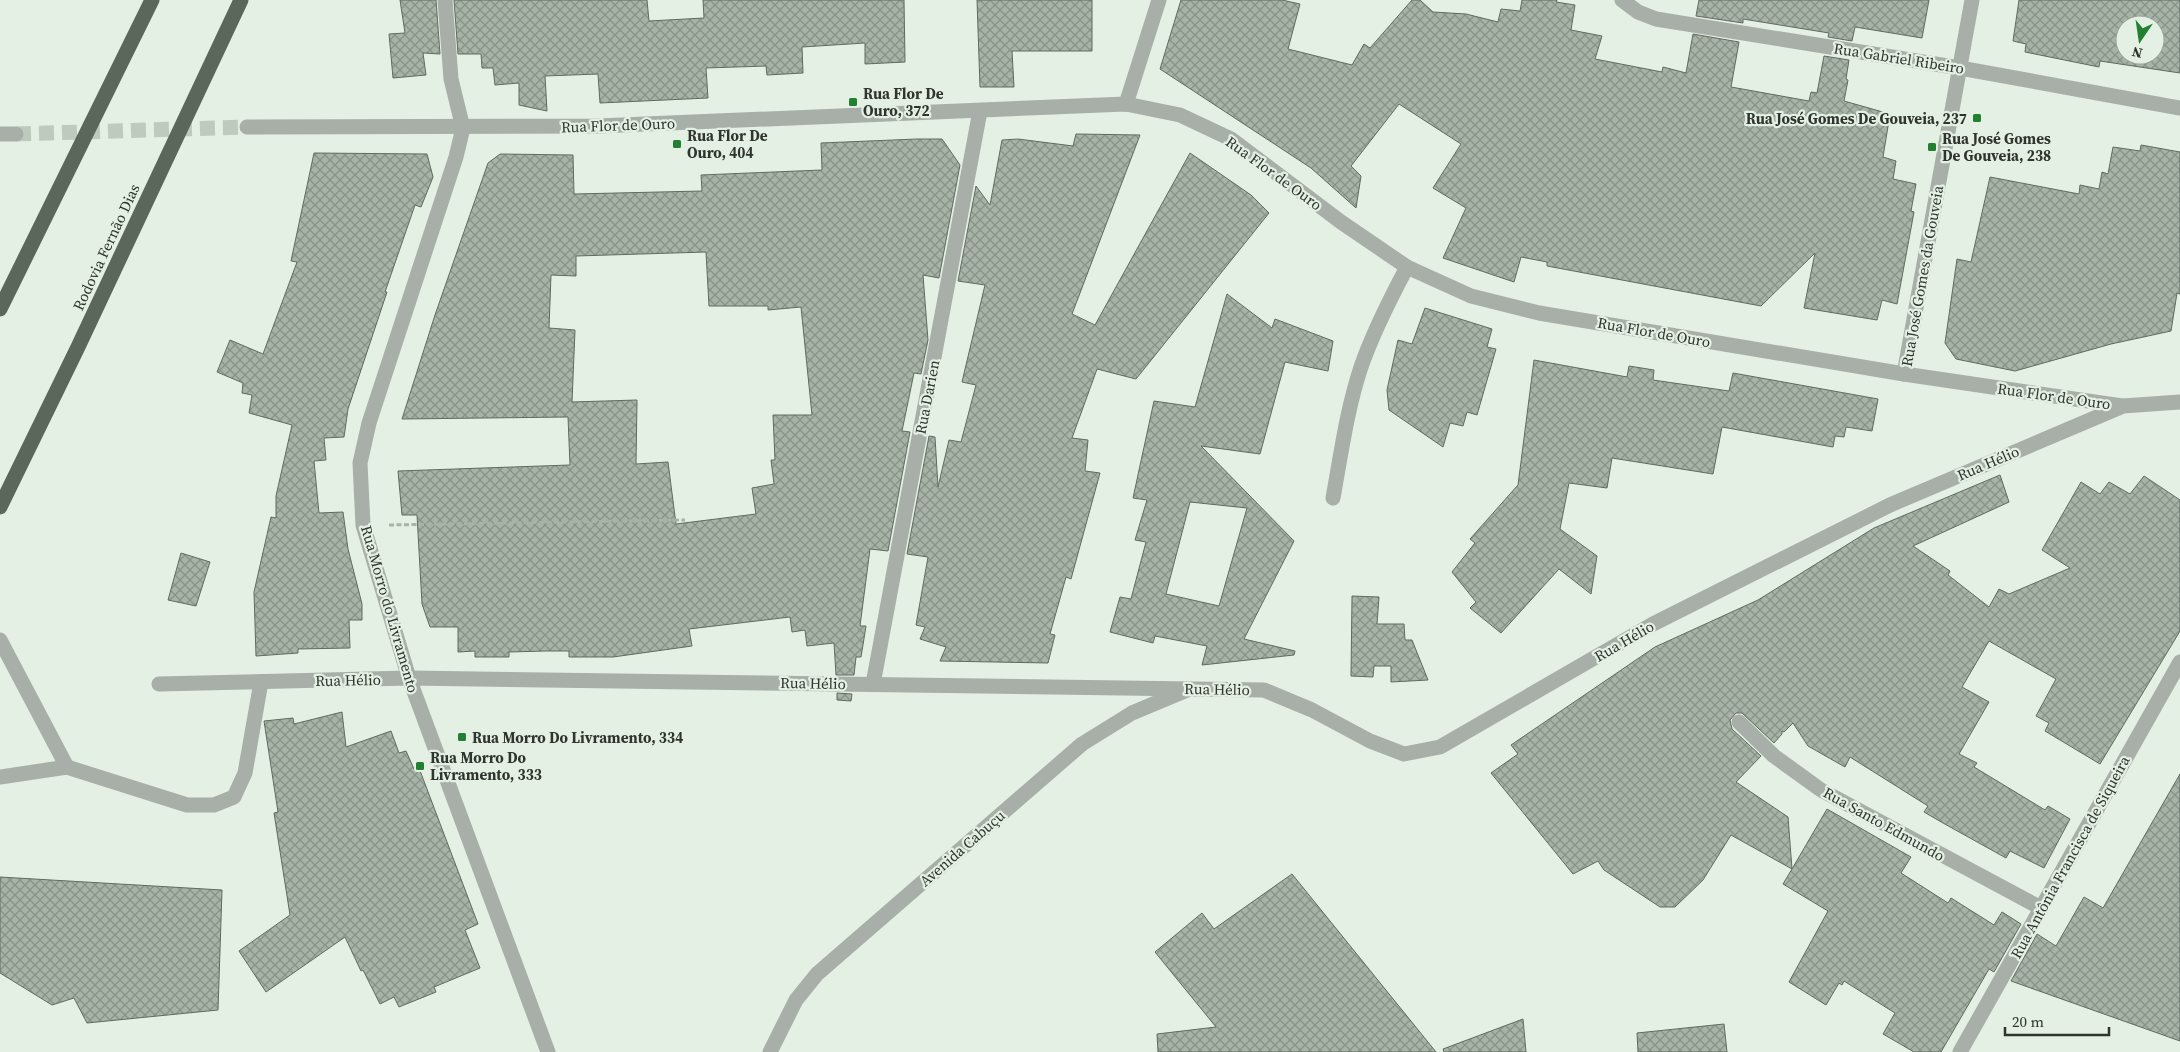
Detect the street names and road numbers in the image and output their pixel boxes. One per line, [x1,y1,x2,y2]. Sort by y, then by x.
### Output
street label: Rua Gabriel Ribeiro [1832,37,1966,79]
street label: Rua Flor de Ouro [561,113,675,137]
street label: Rua Flor de Ouro [1222,131,1326,215]
street label: Rodovia Fernão Dias [67,180,145,314]
street label: Rua José Gomes da Gouveia [1896,183,1948,368]
street label: Rua Flor de Ouro [1596,312,1712,352]
street label: Rua Darien [910,358,944,436]
street label: Rua Flor de Ouro [1996,378,2112,414]
street label: Rua Hélio [1954,441,2022,485]
street label: Rua Morro do Livramento [356,523,424,695]
street label: Rua Hélio [1590,615,1658,667]
street label: Rua Hélio [315,669,381,691]
street label: Rua Hélio [780,672,846,694]
street label: Rua Hélio [1184,678,1250,700]
street label: Rua Antônia Francisca de Siqueira [2005,751,2135,962]
street label: Rua Santo Edmundo [1819,782,1949,866]
street label: Avenida Cabuçu [915,805,1010,891]

